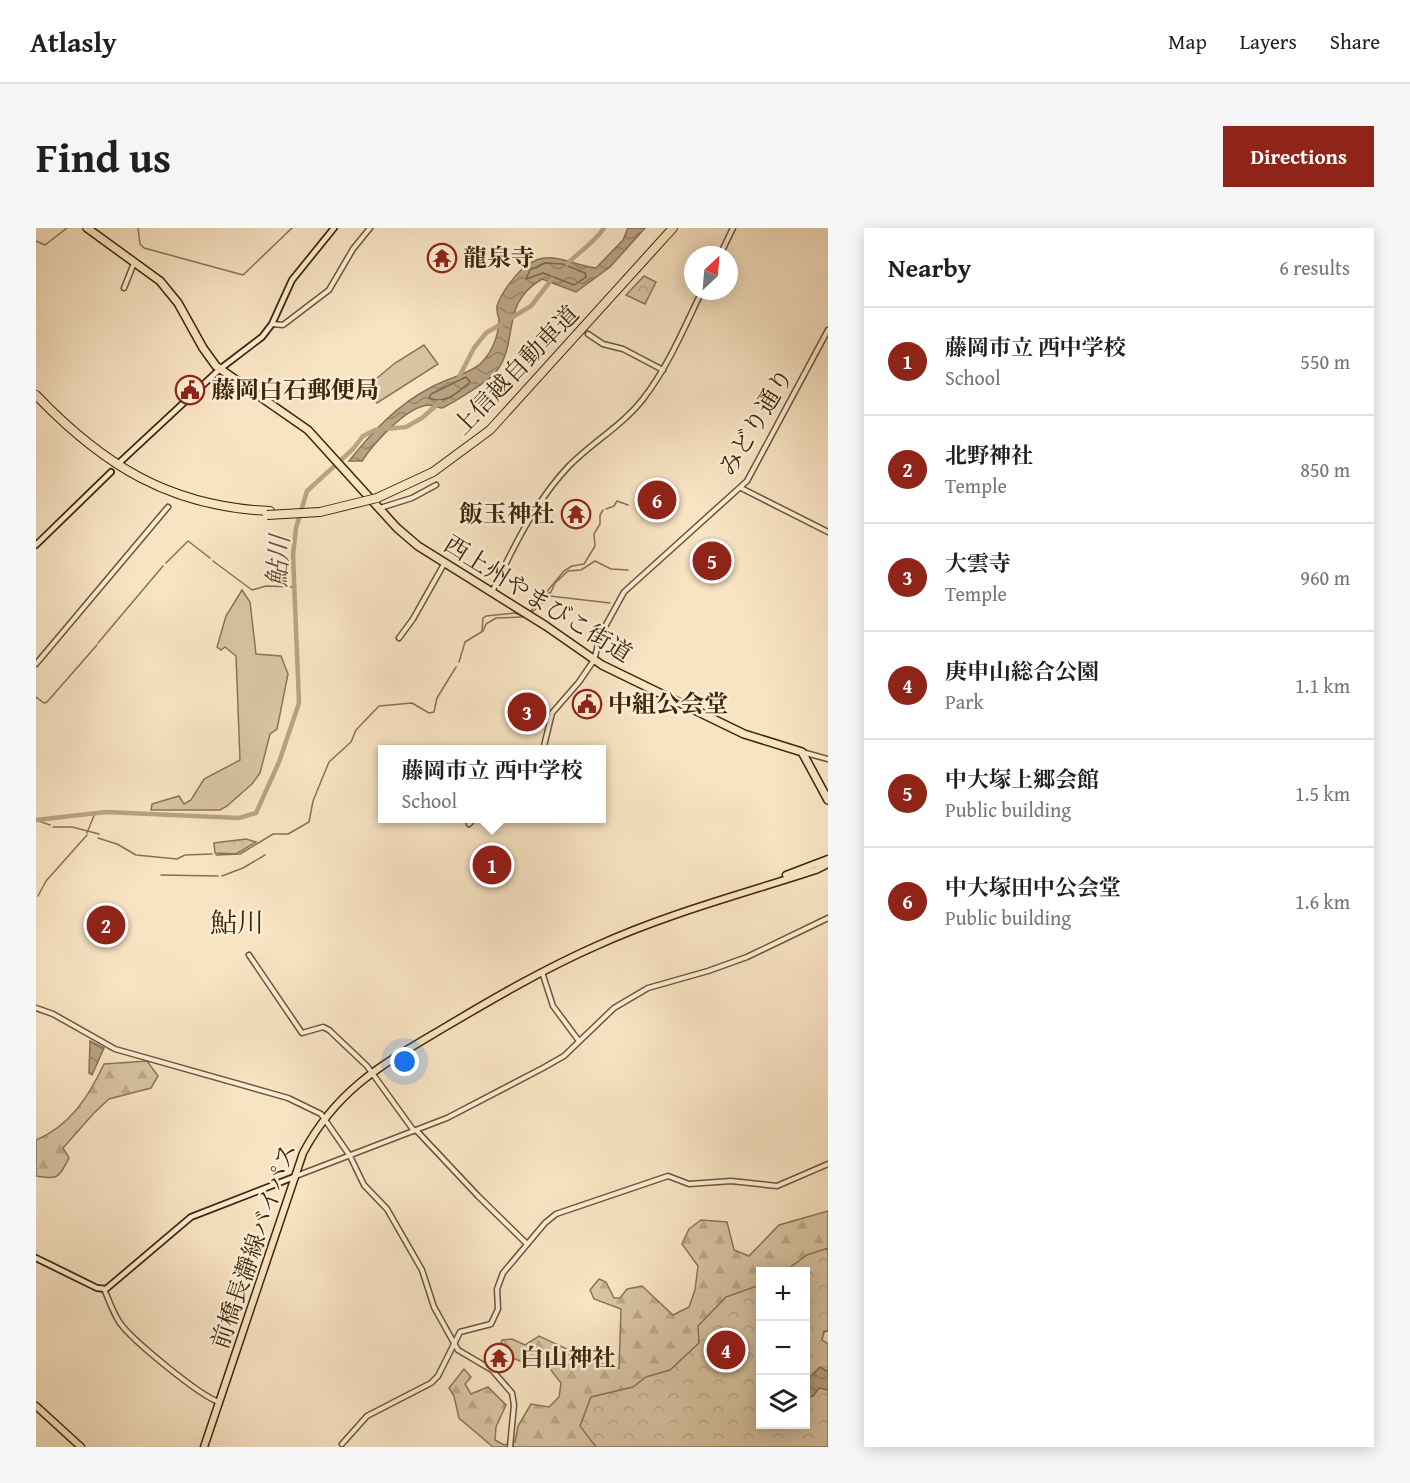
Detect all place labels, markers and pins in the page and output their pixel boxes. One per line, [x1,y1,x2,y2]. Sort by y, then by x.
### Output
place label: 龍泉寺 [463,240,535,275]
temple icon: 龍泉寺 [426,242,458,274]
place label: 藤岡白石郵便局 [211,372,379,407]
public building icon: 藤岡白石郵便局 [174,374,206,406]
pin: 6 [638,478,676,522]
place label: 飯玉神社 [459,496,555,531]
temple icon: 飯玉神社 [560,498,592,530]
pin: 5 [692,538,732,584]
place label: 中組公会堂 [608,686,728,721]
public building icon: 中組公会堂 [571,688,603,720]
pin: 3 [508,690,546,734]
pin: 1 [472,842,512,888]
pin: 2 [86,902,126,948]
pin: 4 [706,1328,746,1372]
place label: 白山神社 [520,1340,616,1375]
temple icon: 白山神社 [483,1342,515,1374]

